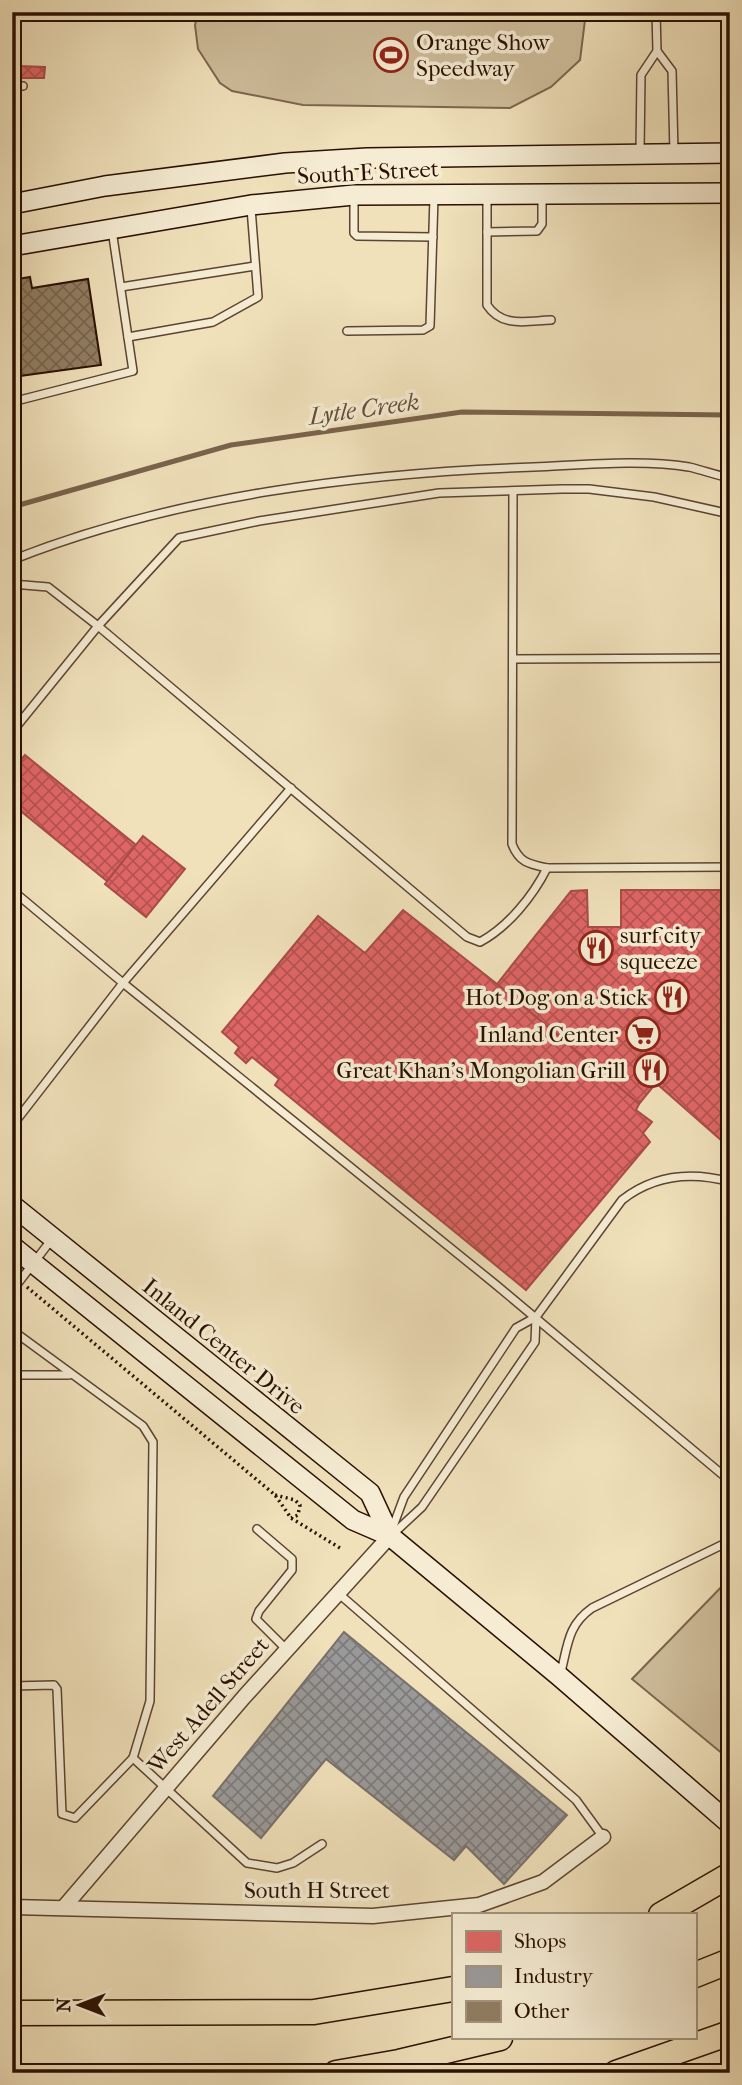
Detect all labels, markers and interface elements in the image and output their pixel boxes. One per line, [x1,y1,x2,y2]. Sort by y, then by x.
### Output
place label: Orange Show Speedway [416,29,550,82]
sports icon: Orange Show Speedway [372,36,410,74]
street label: South E Street [296,155,440,190]
water label: Lytle Creek [305,387,421,431]
place label: surf city squeeze [620,922,702,975]
restaurant icon: surf city squeeze [577,929,615,967]
restaurant icon: Hot Dog on a Stick [653,978,691,1016]
place label: Hot Dog on a Stick [465,984,649,1011]
supermarket icon: Inland Center [624,1015,662,1053]
place label: Inland Center [479,1021,618,1048]
restaurant icon: Great Khan's Mongolian Grill [632,1051,670,1089]
place label: Great Khan's Mongolian Grill [336,1057,627,1084]
street label: Inland Center Drive [137,1273,310,1420]
street label: West Adell Street [141,1632,275,1780]
street label: South H Street [244,1877,390,1904]
legend [452,1913,696,2039]
text: Shops [514,1929,567,1953]
text: Industry [514,1964,594,1988]
north arrow [46,1969,116,2039]
text: N [53,1997,75,2012]
text: Other [514,1999,569,2023]

